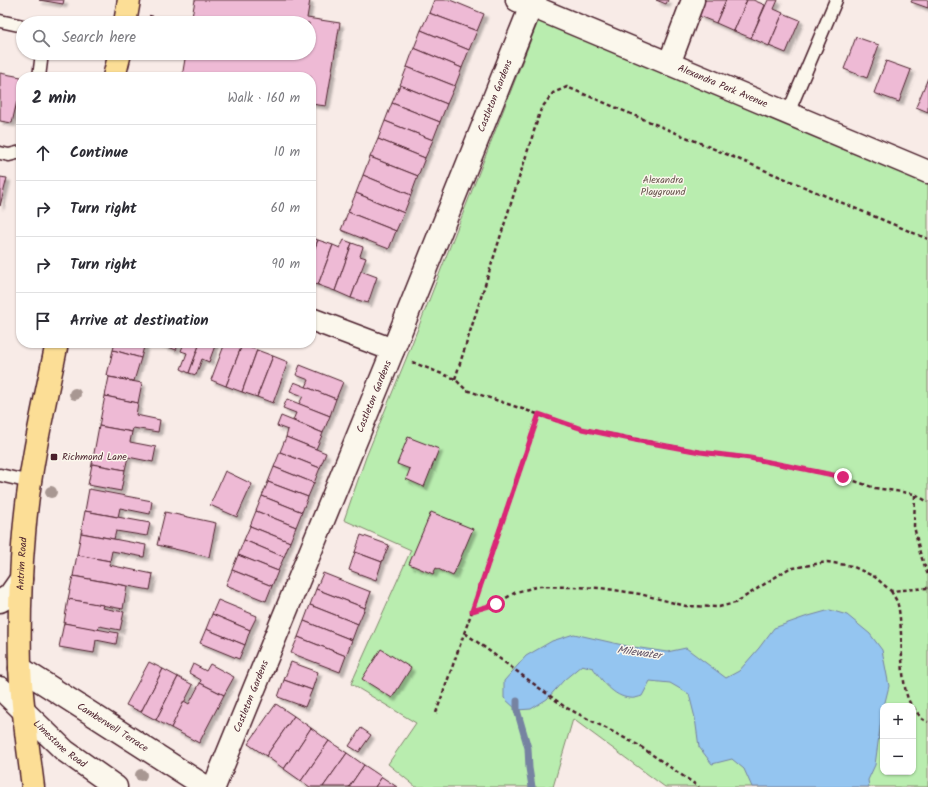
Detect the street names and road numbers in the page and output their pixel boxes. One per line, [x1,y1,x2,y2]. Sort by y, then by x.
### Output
street label: Castleton Gardens [473,57,517,135]
street label: Alexandra Park Avenue [675,60,771,112]
street label: Castleton Gardens [352,357,396,435]
street label: Antrim Road [12,536,32,591]
street label: Castleton Gardens [229,657,273,735]
street label: Camberwell Terrace [74,698,152,756]
street label: Limestone Road [29,716,91,772]

